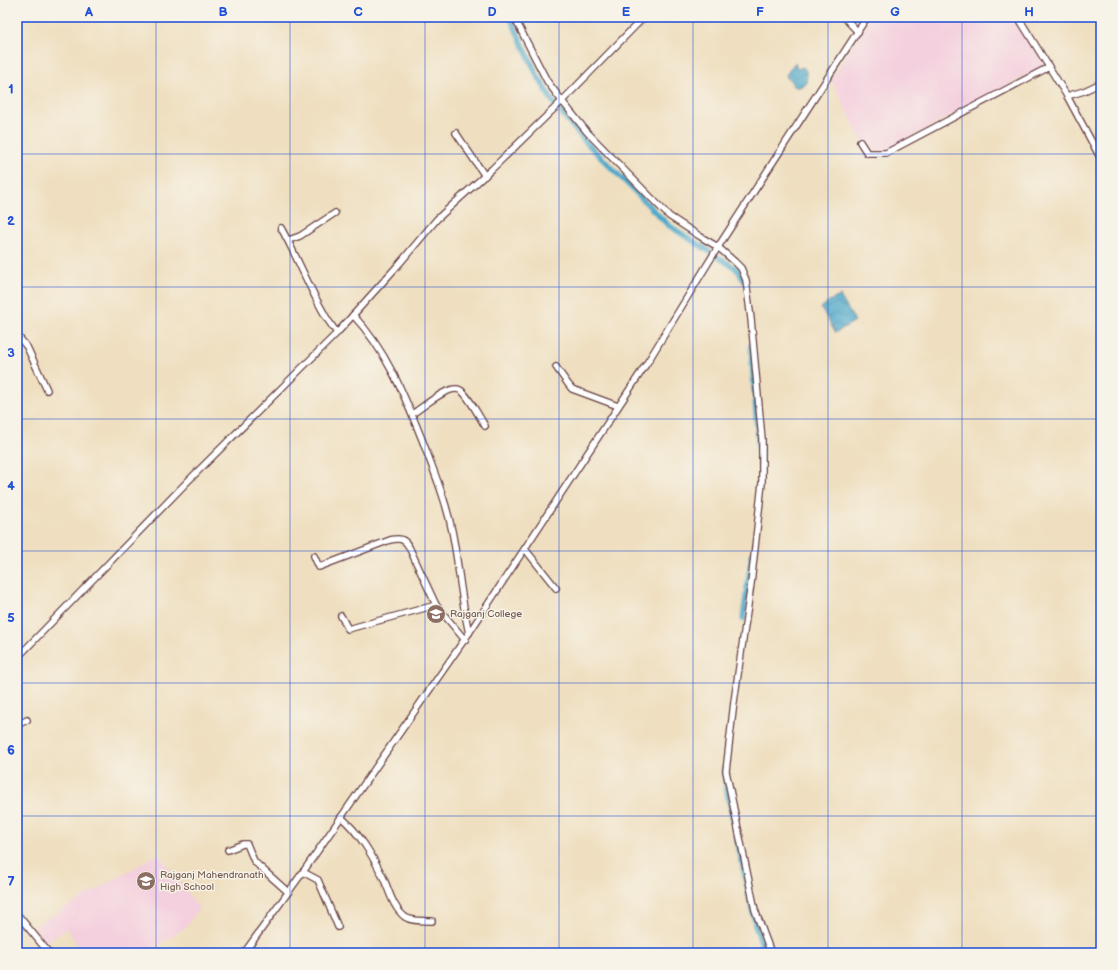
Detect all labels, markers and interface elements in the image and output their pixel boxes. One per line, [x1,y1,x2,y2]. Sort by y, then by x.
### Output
text: A [84,4,93,20]
text: B [218,4,228,20]
text: C [353,4,363,20]
text: D [487,4,497,20]
text: E [622,4,631,20]
text: F [756,4,764,20]
text: G [890,4,900,20]
text: H [1024,4,1034,20]
text: 1 [8,81,14,97]
text: 2 [7,213,15,229]
text: 3 [7,345,15,361]
text: 4 [7,478,15,494]
school or university icon: Rajganj College [425,603,447,625]
place label: Rajganj College [450,608,522,620]
text: 5 [7,610,15,626]
text: 6 [7,742,15,758]
place label: Rajganj Mahendranath High School [160,869,264,893]
school or university icon: Rajganj Mahendranath High School [135,870,157,892]
text: 7 [7,874,15,890]

